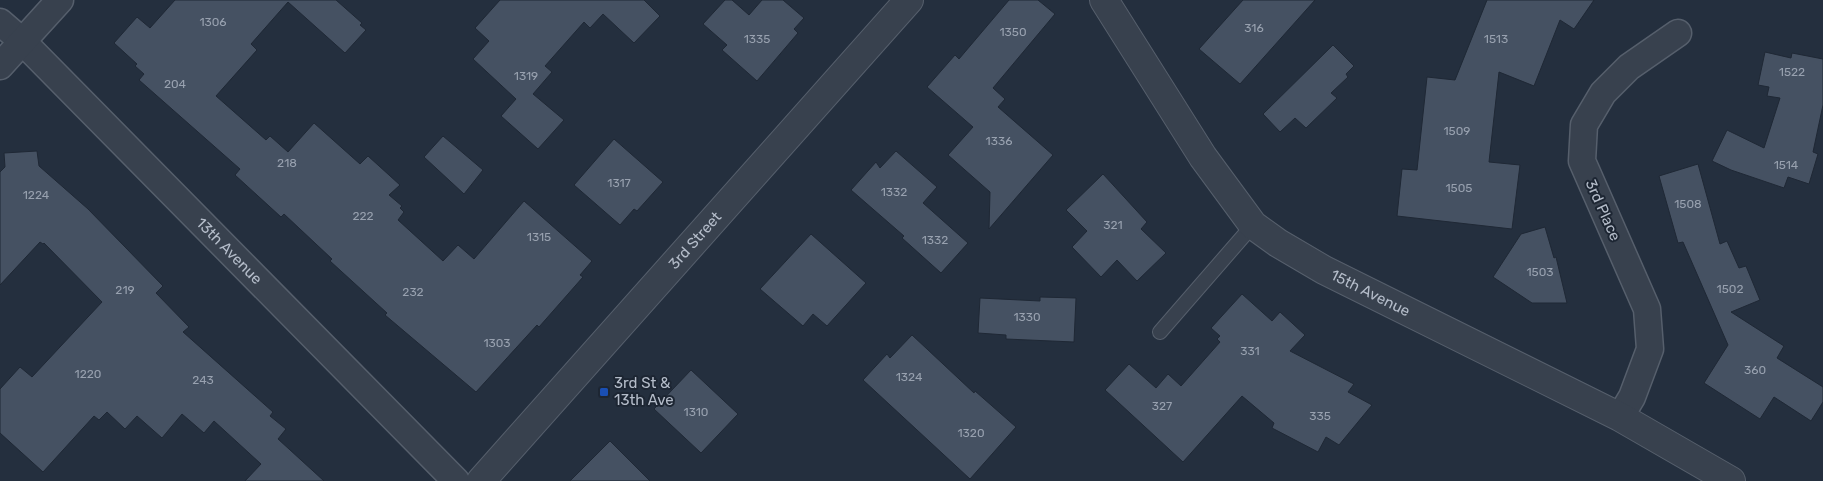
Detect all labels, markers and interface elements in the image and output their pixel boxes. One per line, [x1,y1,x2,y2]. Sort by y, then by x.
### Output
house number: 1306 [199,15,227,29]
house number: 316 [1244,21,1264,35]
house number: 1350 [999,25,1027,39]
house number: 1335 [744,32,770,46]
house number: 1513 [1484,32,1508,46]
house number: 1522 [1779,65,1805,79]
house number: 1319 [514,69,538,83]
house number: 204 [164,77,187,91]
house number: 1509 [1443,124,1471,138]
house number: 1336 [986,134,1012,148]
house number: 218 [277,156,297,170]
house number: 1514 [1774,158,1799,172]
house number: 1317 [607,176,631,190]
street label: 3rd Place [1581,176,1625,244]
house number: 1505 [1445,181,1473,195]
house number: 1332 [881,185,907,199]
house number: 1224 [23,188,50,202]
house number: 1508 [1674,197,1702,211]
street label: 3rd Street [665,208,725,273]
house number: 222 [352,209,374,223]
street label: 13th Avenue [192,214,266,288]
house number: 321 [1103,218,1123,232]
house number: 1315 [527,230,551,244]
house number: 1332 [922,233,948,247]
house number: 1503 [1526,265,1554,279]
street label: 15th Avenue [1328,266,1413,320]
house number: 1502 [1717,282,1743,296]
house number: 219 [115,283,135,297]
house number: 232 [402,285,424,299]
house number: 1330 [1013,310,1041,324]
house number: 1303 [483,336,511,350]
house number: 331 [1240,344,1260,358]
house number: 360 [1744,363,1766,377]
house number: 1220 [75,367,101,381]
house number: 1324 [896,370,923,384]
house number: 243 [192,373,214,387]
place label: 3rd St & 13th Ave [614,374,674,409]
marker: 3rd St & 13th Ave [598,386,610,398]
house number: 327 [1152,399,1172,413]
house number: 1310 [684,405,708,419]
house number: 335 [1309,409,1331,423]
house number: 1320 [957,426,985,440]

